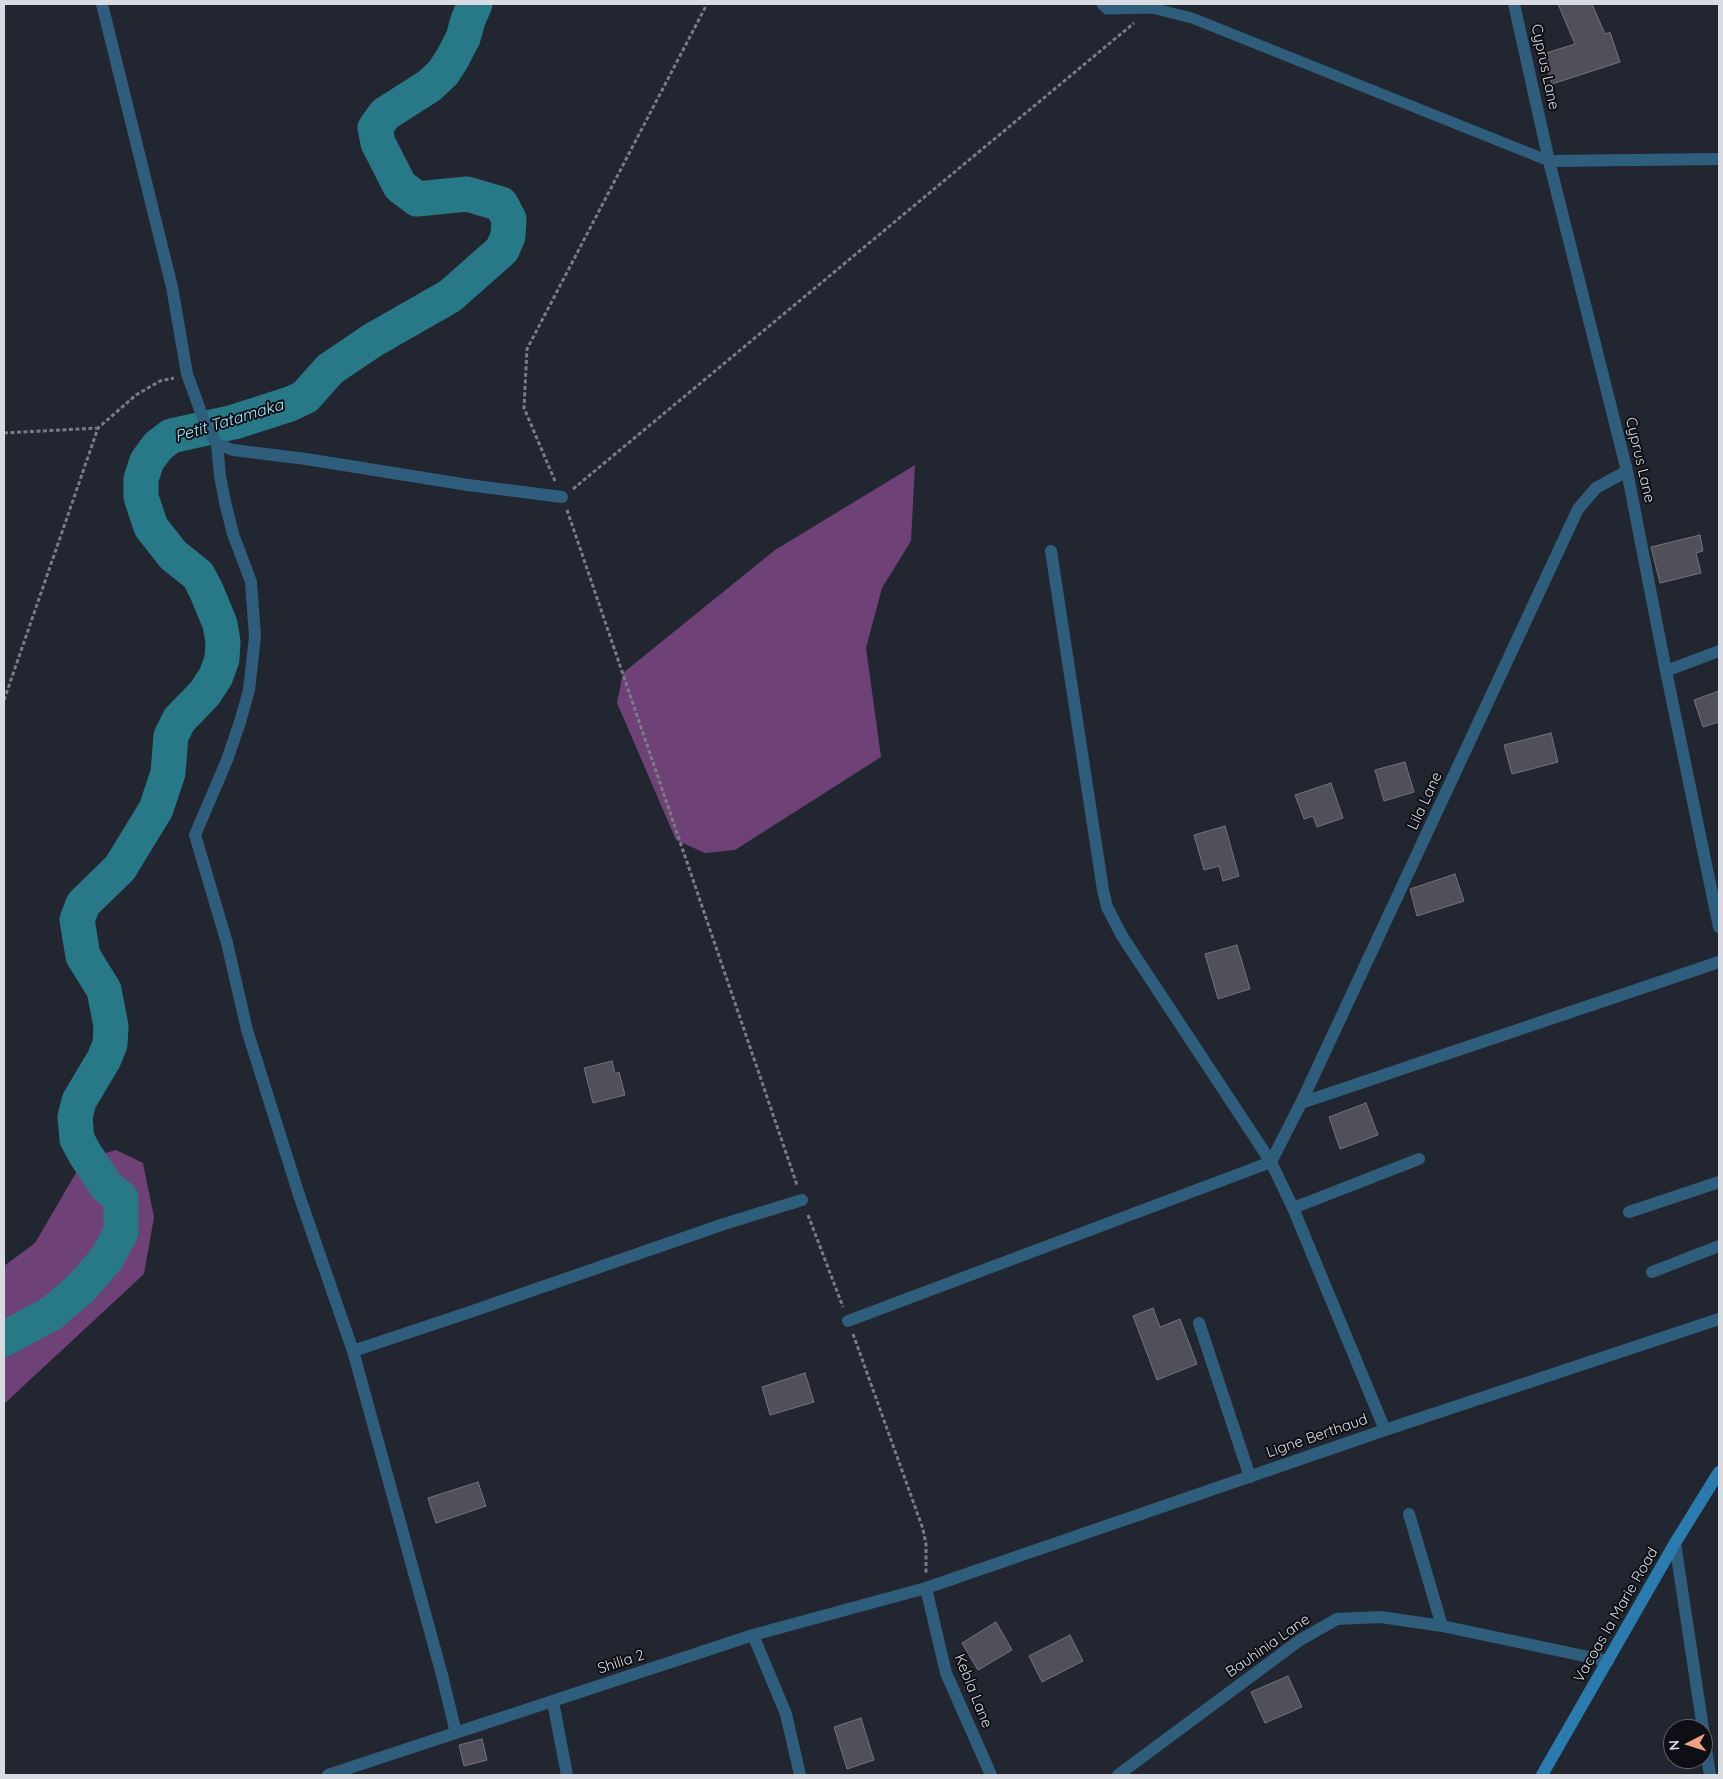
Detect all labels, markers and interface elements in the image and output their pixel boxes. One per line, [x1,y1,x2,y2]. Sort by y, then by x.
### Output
street label: Cyprus Lane [1527,23,1563,111]
water label: Petit Tatamaka [172,395,286,447]
street label: Cyprus Lane [1621,416,1659,504]
street label: Lila Lane [1404,769,1446,833]
street label: Ligne Berthaud [1264,1410,1370,1462]
street label: Vacoas la Marie Road [1570,1544,1662,1686]
street label: Bauhinia Lane [1223,1610,1313,1682]
street label: Shilia 2 [595,1646,647,1678]
street label: Kebla Lane [950,1651,996,1731]
north arrow [1663,1719,1713,1769]
text: N [1665,1739,1683,1751]

